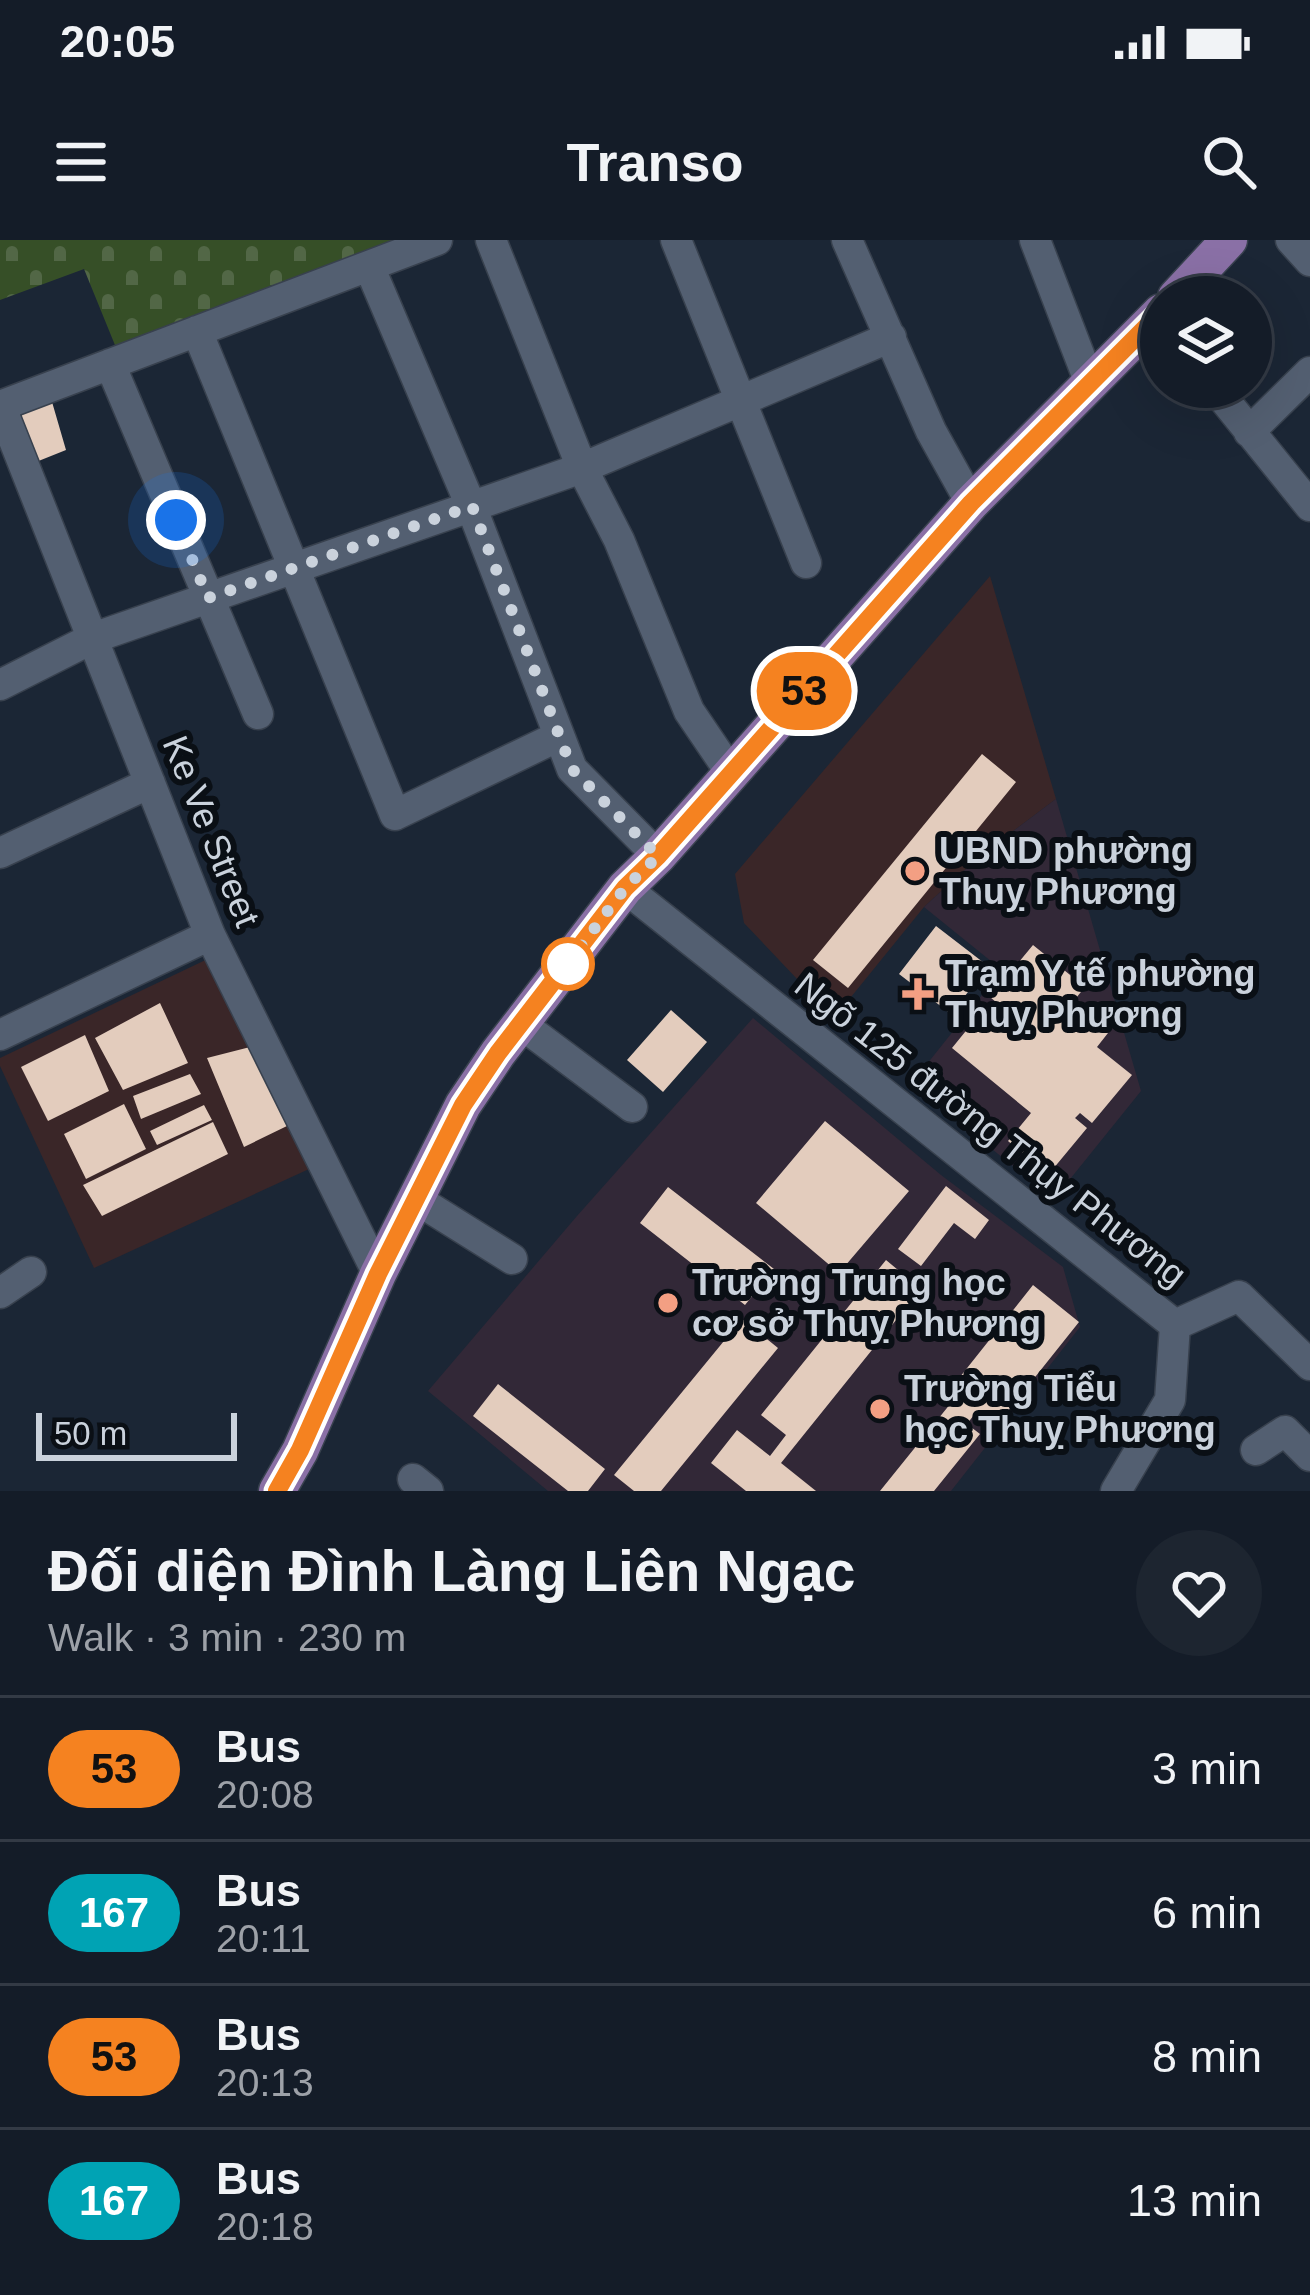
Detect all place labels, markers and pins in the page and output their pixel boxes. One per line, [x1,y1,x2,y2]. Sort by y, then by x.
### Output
place label: UBND phường Thuỵ Phương [939,830,1193,912]
marker: UBND phường Thuỵ Phương [902,858,928,884]
unlabelled marker [543,939,593,989]
place label: Trạm Y tế phường Thuỵ Phương [945,953,1255,1035]
marker: Trạm Y tế phường Thuỵ Phương [902,978,934,1010]
place label: Trường Trung học cơ sở Thuỵ Phương [692,1262,1041,1344]
marker: Trường Trung học cơ sở Thuỵ Phương [655,1290,681,1316]
place label: Trường Tiểu học Thuỵ Phương [904,1368,1216,1450]
marker: Trường Tiểu học Thuỵ Phương [867,1396,893,1422]

